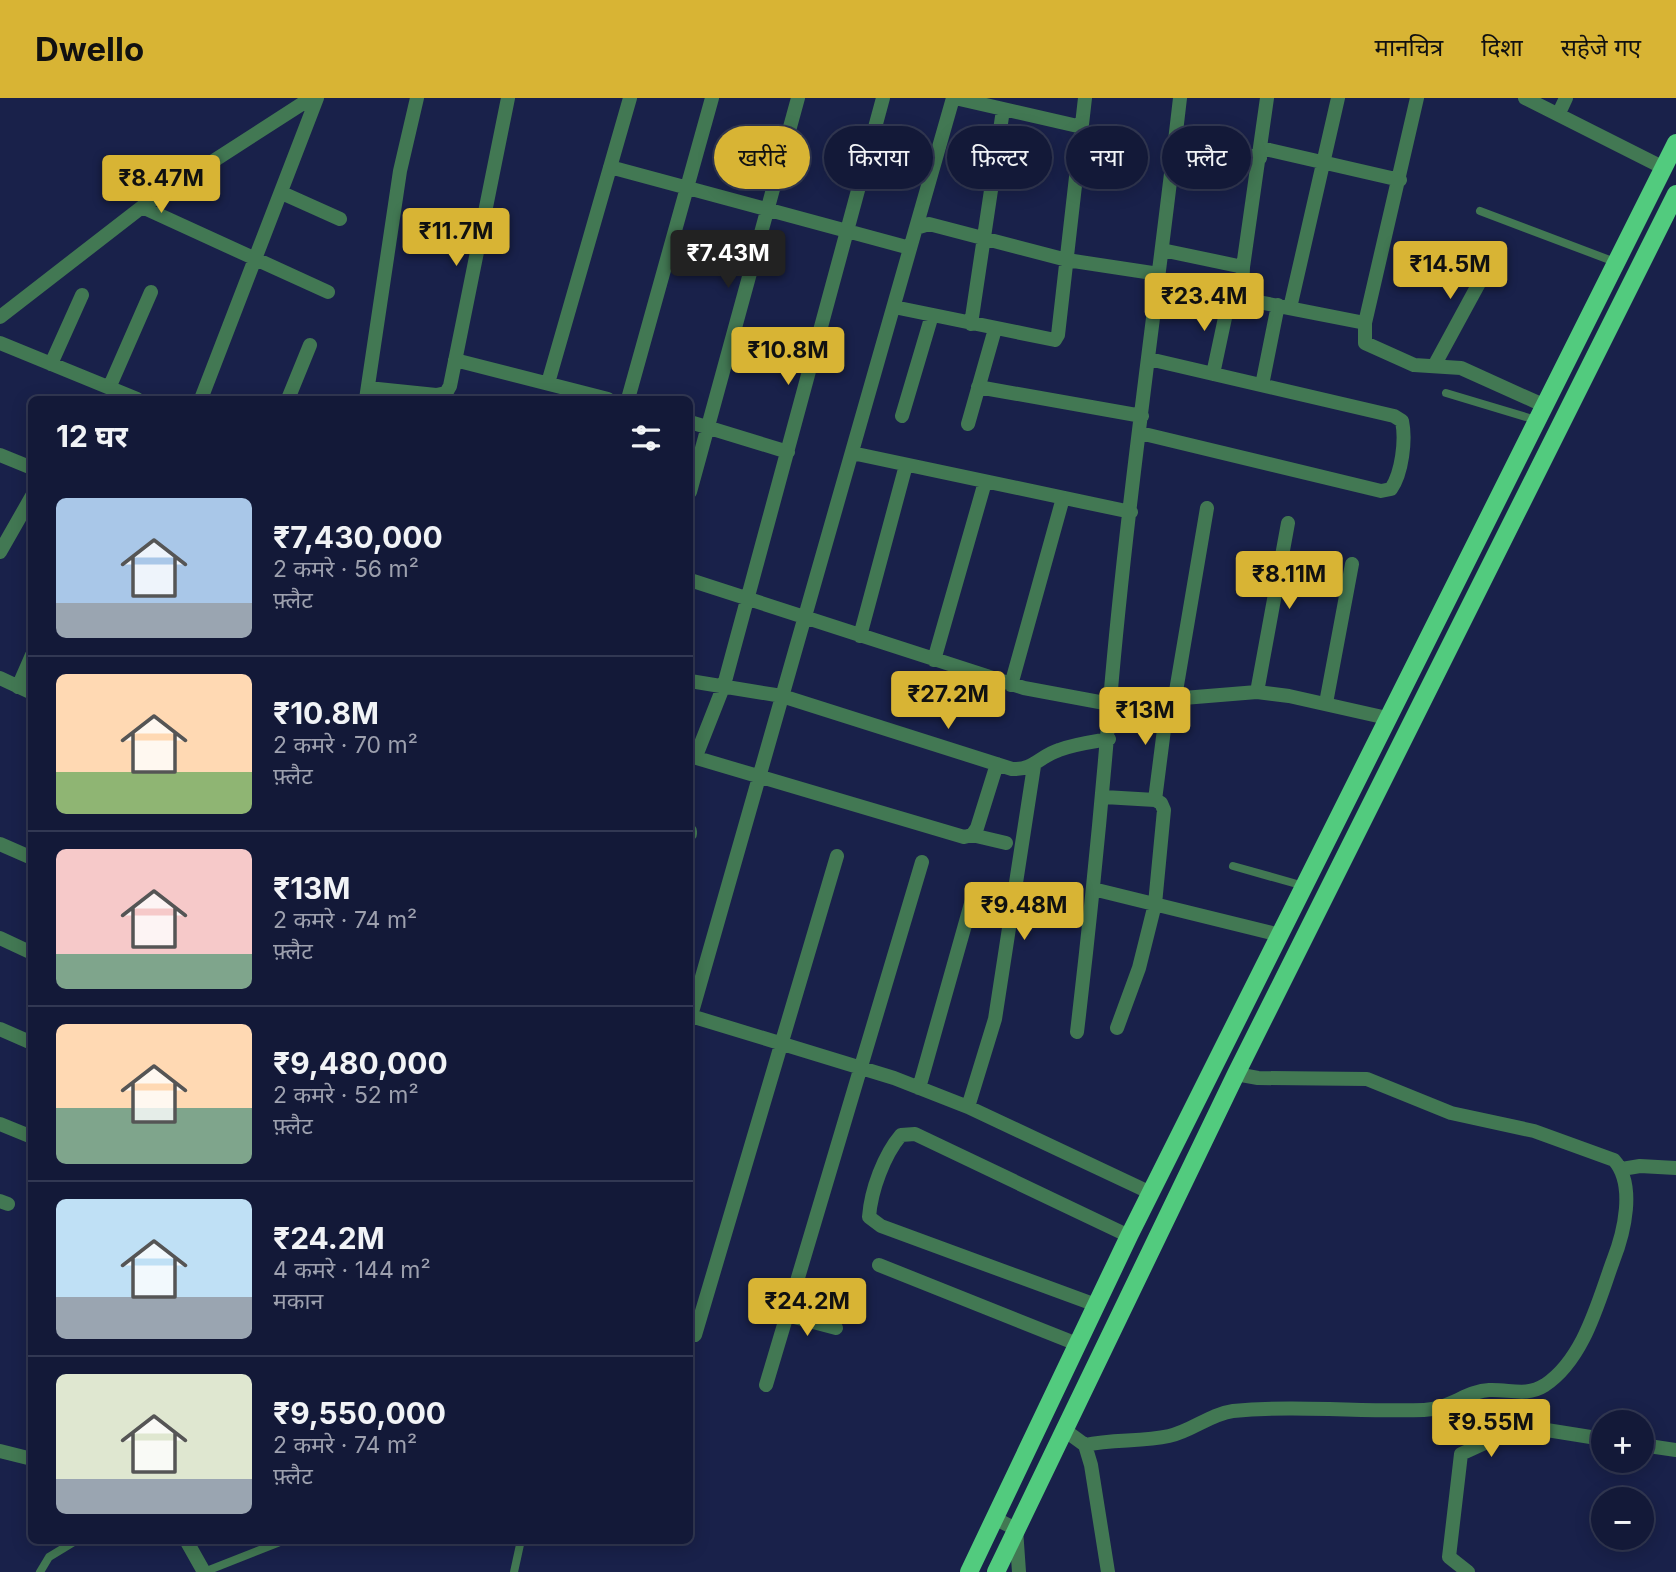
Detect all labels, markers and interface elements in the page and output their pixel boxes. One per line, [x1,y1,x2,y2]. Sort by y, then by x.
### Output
text: Dwello [35,29,144,69]
text: मानचित्र [1375,33,1443,62]
text: दिशा [1481,33,1523,62]
text: सहेजे गए [1561,33,1641,62]
chip: खरीदें [714,126,810,189]
chip: किराया [824,126,933,189]
chip: फ़िल्टर [947,126,1052,189]
chip: नया [1066,126,1148,189]
chip: फ़्लैट [1162,126,1251,189]
pin: ₹8.47M [104,156,218,215]
text: ₹8.47M [118,164,204,192]
pin: ₹11.7M [399,208,513,268]
text: ₹11.7M [419,217,493,245]
pin: ₹7.43M [671,230,785,290]
text: ₹7.43M [686,239,770,267]
pin: ₹14.5M [1393,242,1507,301]
text: ₹14.5M [1409,250,1491,278]
pin: ₹23.4M [1147,274,1261,333]
text: ₹23.4M [1161,282,1247,310]
pin: ₹10.8M [731,328,845,387]
text: ₹10.8M [747,336,829,364]
text: 12 घर [56,418,128,454]
icon: filters [627,419,665,457]
text: ₹7,430,000 [273,519,443,555]
icon: home [112,526,196,610]
pin: ₹8.11M [1232,552,1346,611]
text: 2 कमरे · 56 m² [273,555,419,583]
text: ₹8.11M [1252,560,1326,588]
text: फ़्लैट [273,586,313,614]
pin: ₹27.2M [891,672,1005,731]
text: ₹27.2M [907,680,989,708]
pin: ₹13M [1104,688,1186,747]
text: ₹10.8M [273,695,379,731]
text: ₹13M [1115,696,1175,724]
icon: home [112,702,196,786]
text: 2 कमरे · 70 m² [273,731,418,759]
text: फ़्लैट [273,762,313,790]
text: ₹13M [273,870,350,906]
icon: home [112,877,196,961]
pin: ₹9.48M [967,882,1081,942]
text: ₹9.48M [980,891,1068,919]
text: 2 कमरे · 74 m² [273,906,417,934]
text: फ़्लैट [273,937,313,965]
text: ₹9,480,000 [273,1045,448,1081]
icon: home [112,1052,196,1136]
text: 2 कमरे · 52 m² [273,1081,419,1109]
text: फ़्लैट [273,1112,313,1140]
text: ₹24.2M [273,1220,385,1256]
icon: home [112,1227,196,1311]
text: 4 कमरे · 144 m² [273,1256,431,1284]
pin: ₹24.2M [750,1278,864,1338]
text: मकान [273,1287,323,1315]
text: ₹24.2M [764,1287,850,1315]
text: ₹9,550,000 [273,1395,446,1431]
pin: ₹9.55M [1434,1400,1548,1459]
icon: home [112,1402,196,1486]
text: ₹9.55M [1448,1408,1534,1436]
map controls [1591,1410,1654,1550]
button: + [1591,1410,1654,1473]
text: 2 कमरे · 74 m² [273,1431,417,1459]
text: फ़्लैट [273,1462,313,1490]
button: − [1591,1487,1654,1550]

